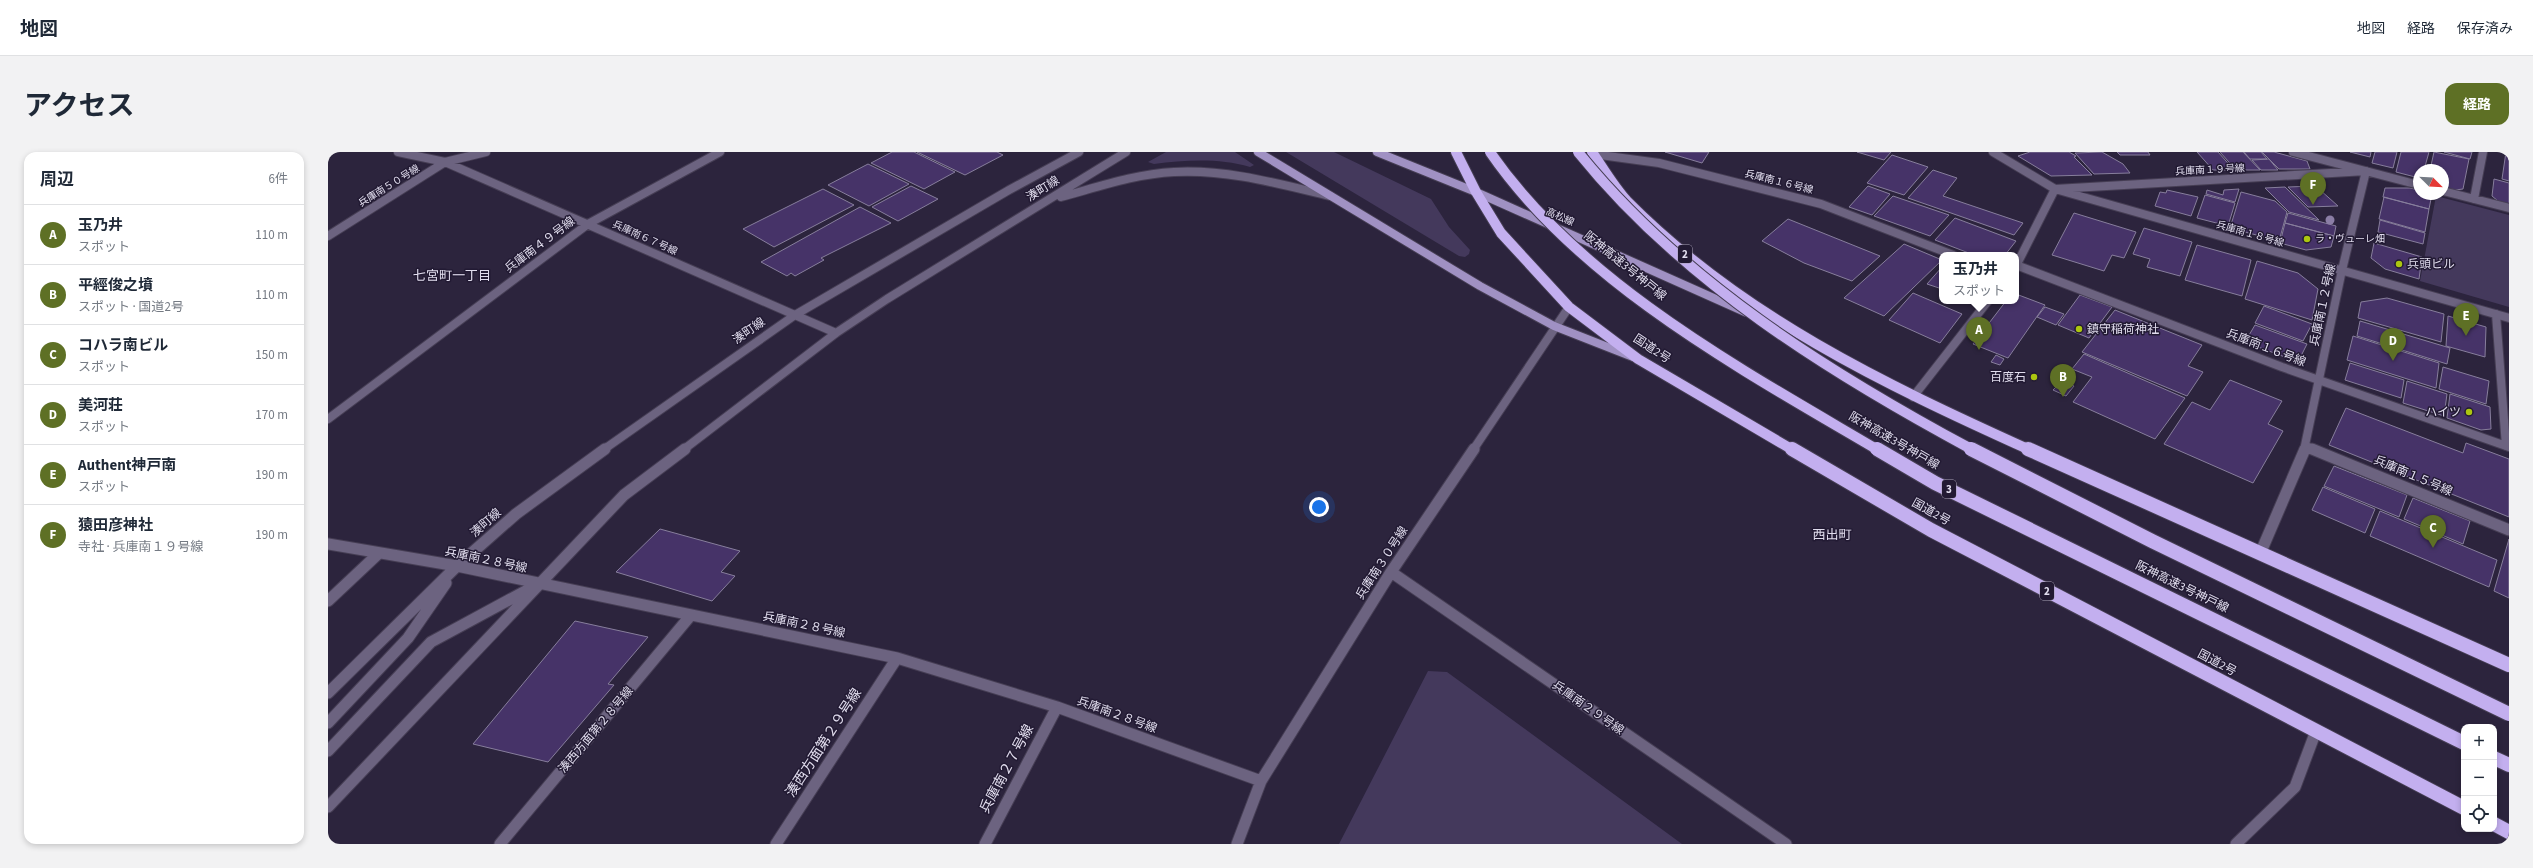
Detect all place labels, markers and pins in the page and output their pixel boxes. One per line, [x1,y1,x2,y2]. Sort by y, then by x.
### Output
pin: F [2300,172,2326,205]
place label: ラ・ヴューレ畑 [2315,232,2385,246]
marker: ラ・ヴューレ畑 [2302,234,2312,244]
place label: 兵頭ビル [2407,256,2455,273]
marker: 兵頭ビル [2394,259,2404,269]
pin: E [2453,303,2479,336]
pin: A [1966,317,1992,350]
place label: 鎮守稲荷神社 [2087,321,2159,338]
marker: 鎮守稲荷神社 [2074,324,2084,334]
pin: D [2380,328,2406,361]
pin: B [2050,364,2076,397]
place label: 百度石 [1990,369,2026,386]
marker: 百度石 [2029,372,2039,382]
place label: ハイツ [2425,404,2461,421]
marker: ハイツ [2464,407,2474,417]
pin: C [2420,515,2446,548]

